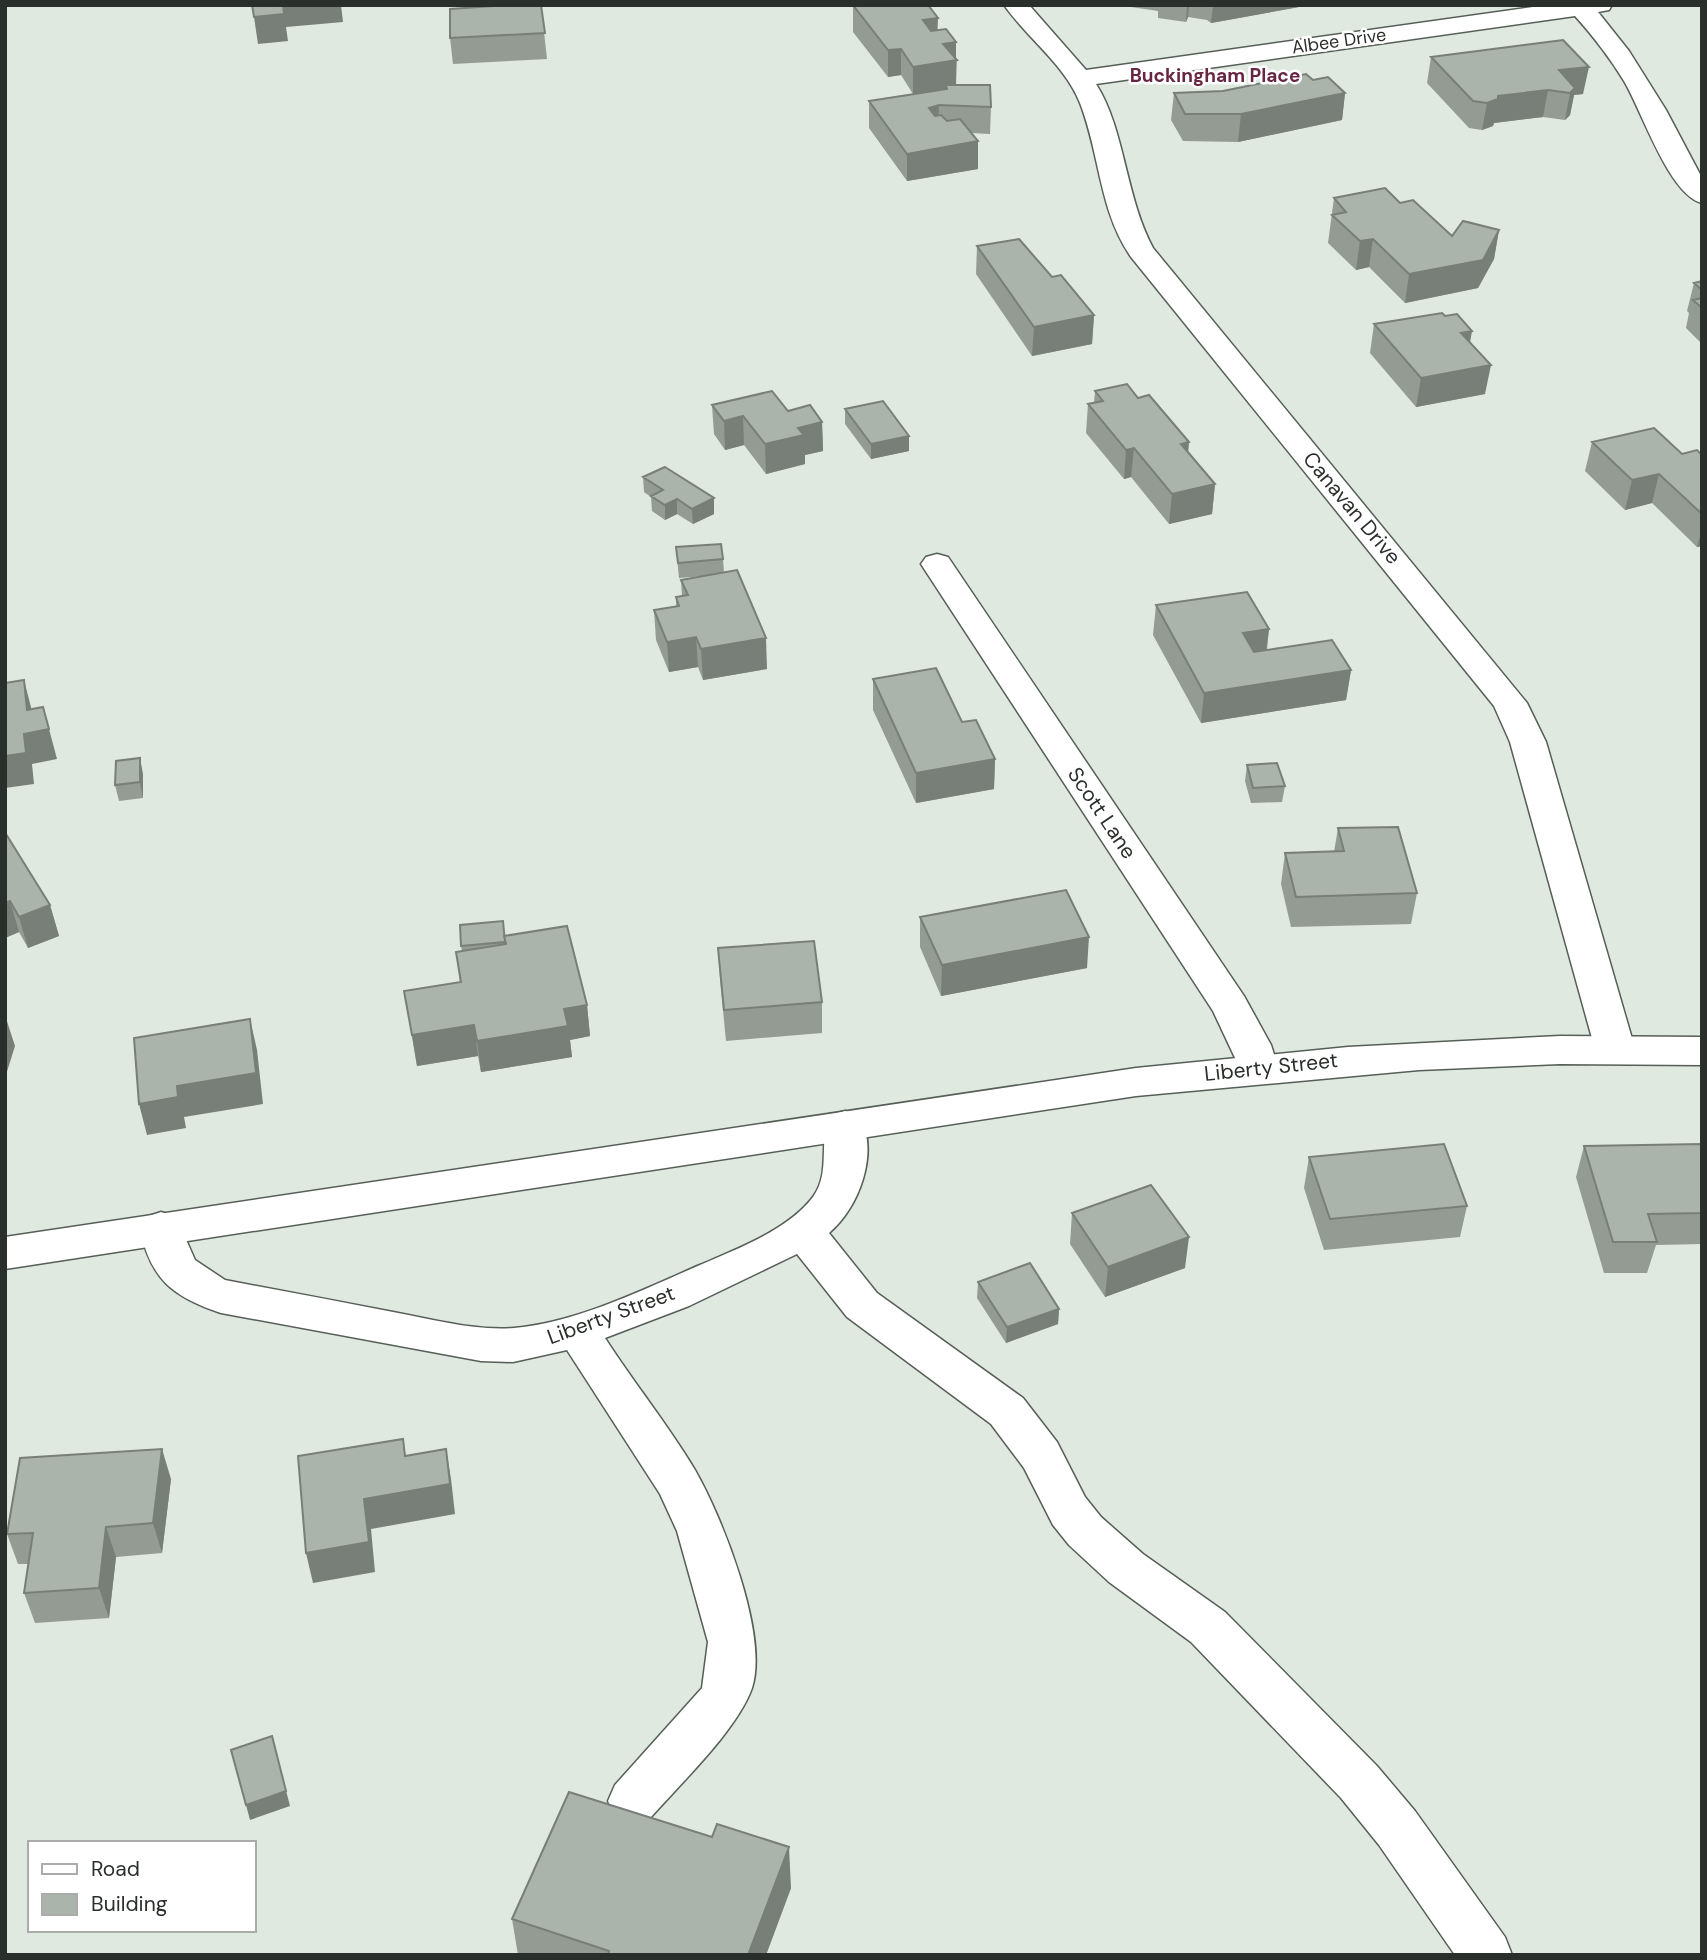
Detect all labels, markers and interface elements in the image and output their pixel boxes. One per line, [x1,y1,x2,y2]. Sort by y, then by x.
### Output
street label: Albee Drive [1290,22,1388,60]
district label: Buckingham Place [1130,63,1300,88]
street label: Canavan Drive [1297,446,1407,570]
street label: Scott Lane [1061,762,1143,864]
street label: Liberty Street [1203,1046,1339,1088]
street label: Liberty Street [543,1279,679,1351]
legend [28,1841,256,1932]
text: Road [91,1855,140,1883]
text: Building [91,1890,168,1918]

